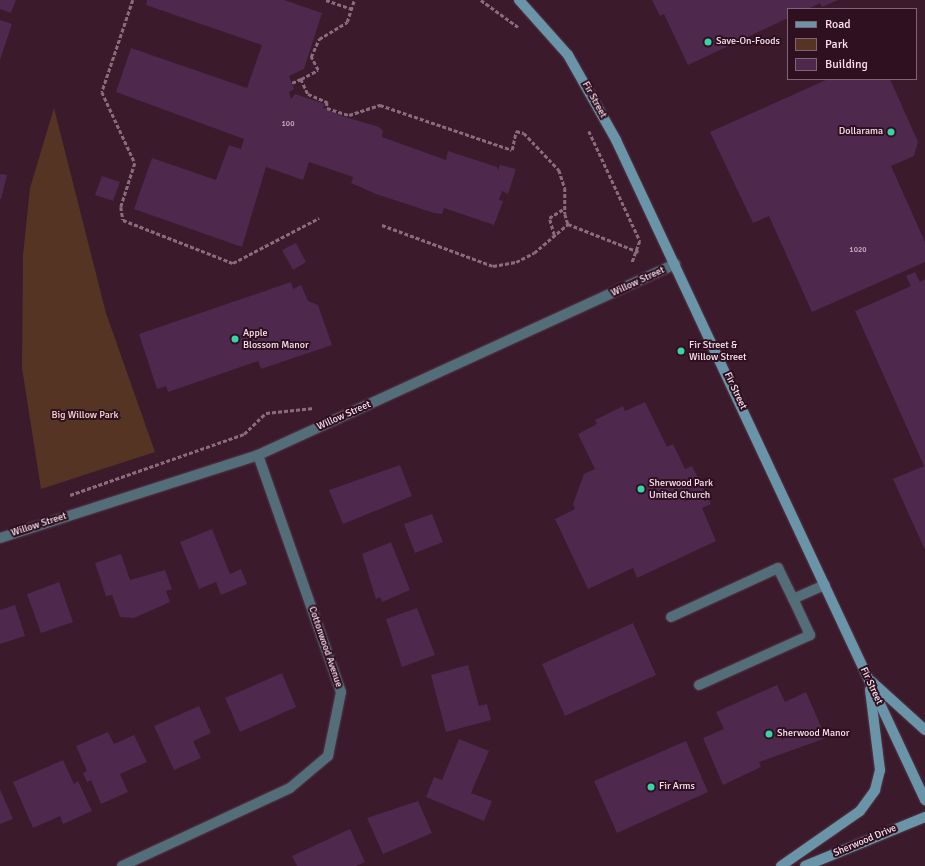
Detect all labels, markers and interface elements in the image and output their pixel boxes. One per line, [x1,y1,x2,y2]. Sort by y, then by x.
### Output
legend [787,8,917,80]
text: Road [825,17,851,32]
place label: Save-On-Foods [716,36,780,48]
marker: Save-On-Foods [703,37,713,47]
text: Park [825,37,848,52]
text: Building [825,57,868,72]
street label: Fir Street [579,80,609,120]
house number: 100 [282,119,294,129]
place label: Dollarama [839,126,883,138]
marker: Dollarama [886,127,896,137]
house number: 1020 [849,245,867,255]
street label: Willow Street [609,264,667,300]
place label: Apple Blossom Manor [243,327,309,350]
marker: Apple Blossom Manor [230,334,240,344]
place label: Fir Street & Willow Street [689,339,746,362]
marker: Fir Street & Willow Street [676,346,686,356]
street label: Fir Street [721,370,749,412]
street label: Willow Street [315,399,373,433]
park label: Big Willow Park [52,410,118,422]
place label: Sherwood Park United Church [649,477,713,500]
marker: Sherwood Park United Church [636,484,646,494]
street label: Willow Street [10,510,68,540]
street label: Cottonwood Avenue [306,605,344,689]
street label: Fir Street [857,665,885,707]
place label: Sherwood Manor [777,728,849,740]
marker: Sherwood Manor [764,729,774,739]
place label: Fir Arms [659,781,695,793]
marker: Fir Arms [646,782,656,792]
street label: Sherwood Drive [832,822,898,860]

